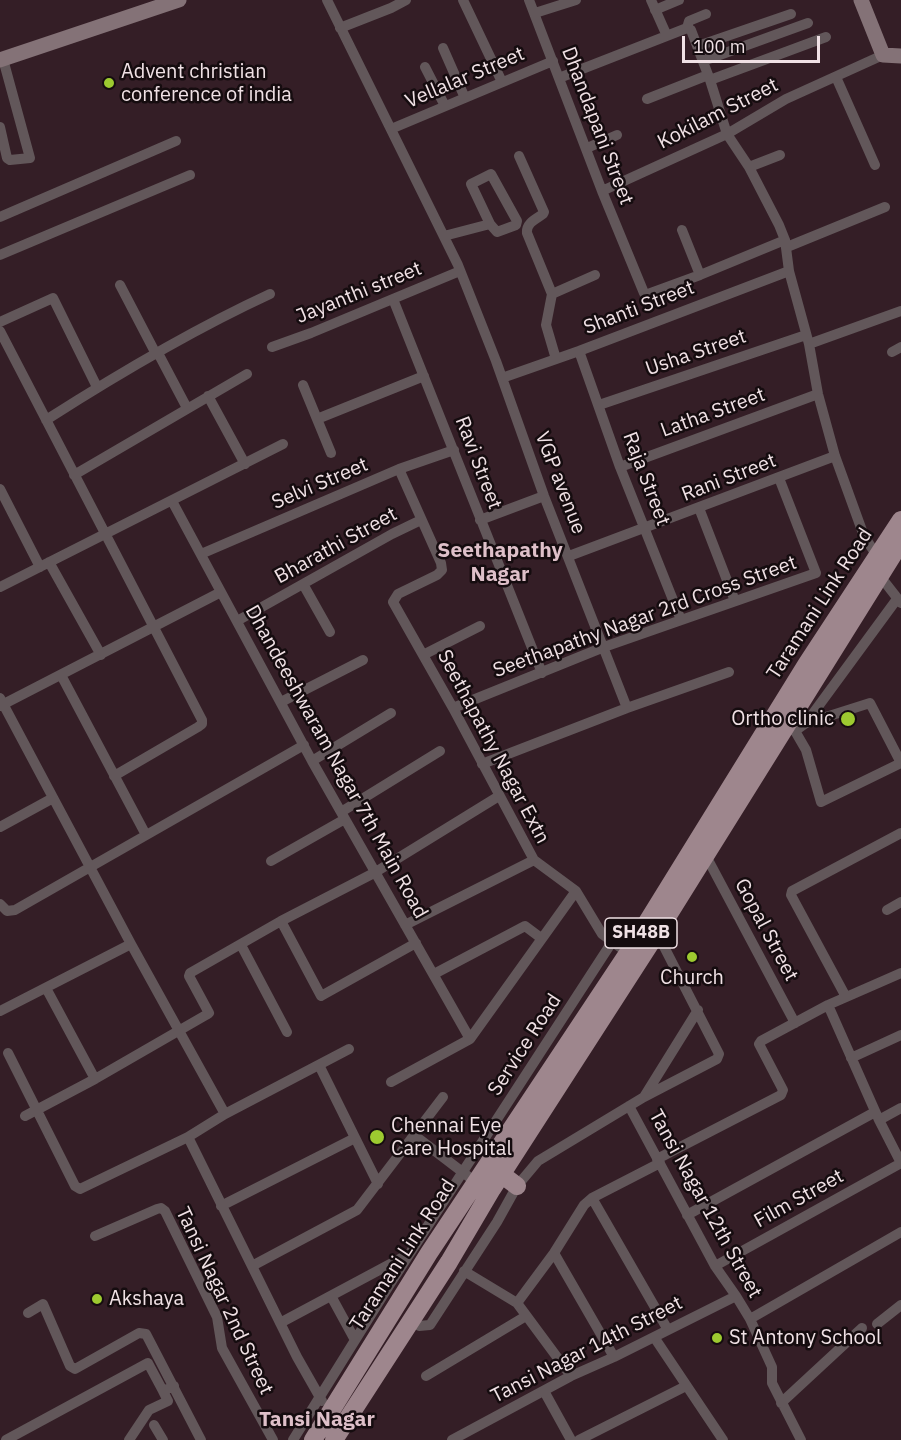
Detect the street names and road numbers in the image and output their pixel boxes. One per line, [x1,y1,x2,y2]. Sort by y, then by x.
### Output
street label: Vellalar Street [402,42,528,114]
street label: Dhandapani Street [556,44,638,208]
street label: Kokilam Street [654,73,782,155]
street label: Jayanthi street [293,257,425,329]
street label: Shanti Street [580,276,698,340]
street label: Usha Street [642,325,750,381]
street label: Latha Street [658,383,768,443]
street label: Ravi Street [449,413,507,513]
street label: VGP avenue [530,428,590,538]
street label: Raja Street [617,429,675,529]
street label: Rani Street [678,449,780,507]
street label: Selvi Street [268,453,372,515]
street label: Bharathi Street [271,503,401,589]
street label: Taramani Link Road [762,524,878,684]
street label: Seethapathy Nagar 2rd Cross Street [490,551,800,683]
street label: Dhandeeshwaram Nagar 7th Main Road [240,601,432,923]
street label: Seethapathy Nagar Extn [432,646,554,848]
street label: Gopal Street [729,875,803,985]
road number: SH48B [605,918,677,948]
street label: Service Road [483,990,567,1100]
street label: Tansi Nagar 12th Street [643,1106,767,1302]
street label: Film Street [750,1165,848,1233]
street label: Taramani Link Road [345,1175,461,1335]
street label: Tansi Nagar 2nd Street [170,1203,278,1399]
street label: Tansi Nagar 14th Street [487,1291,687,1409]

